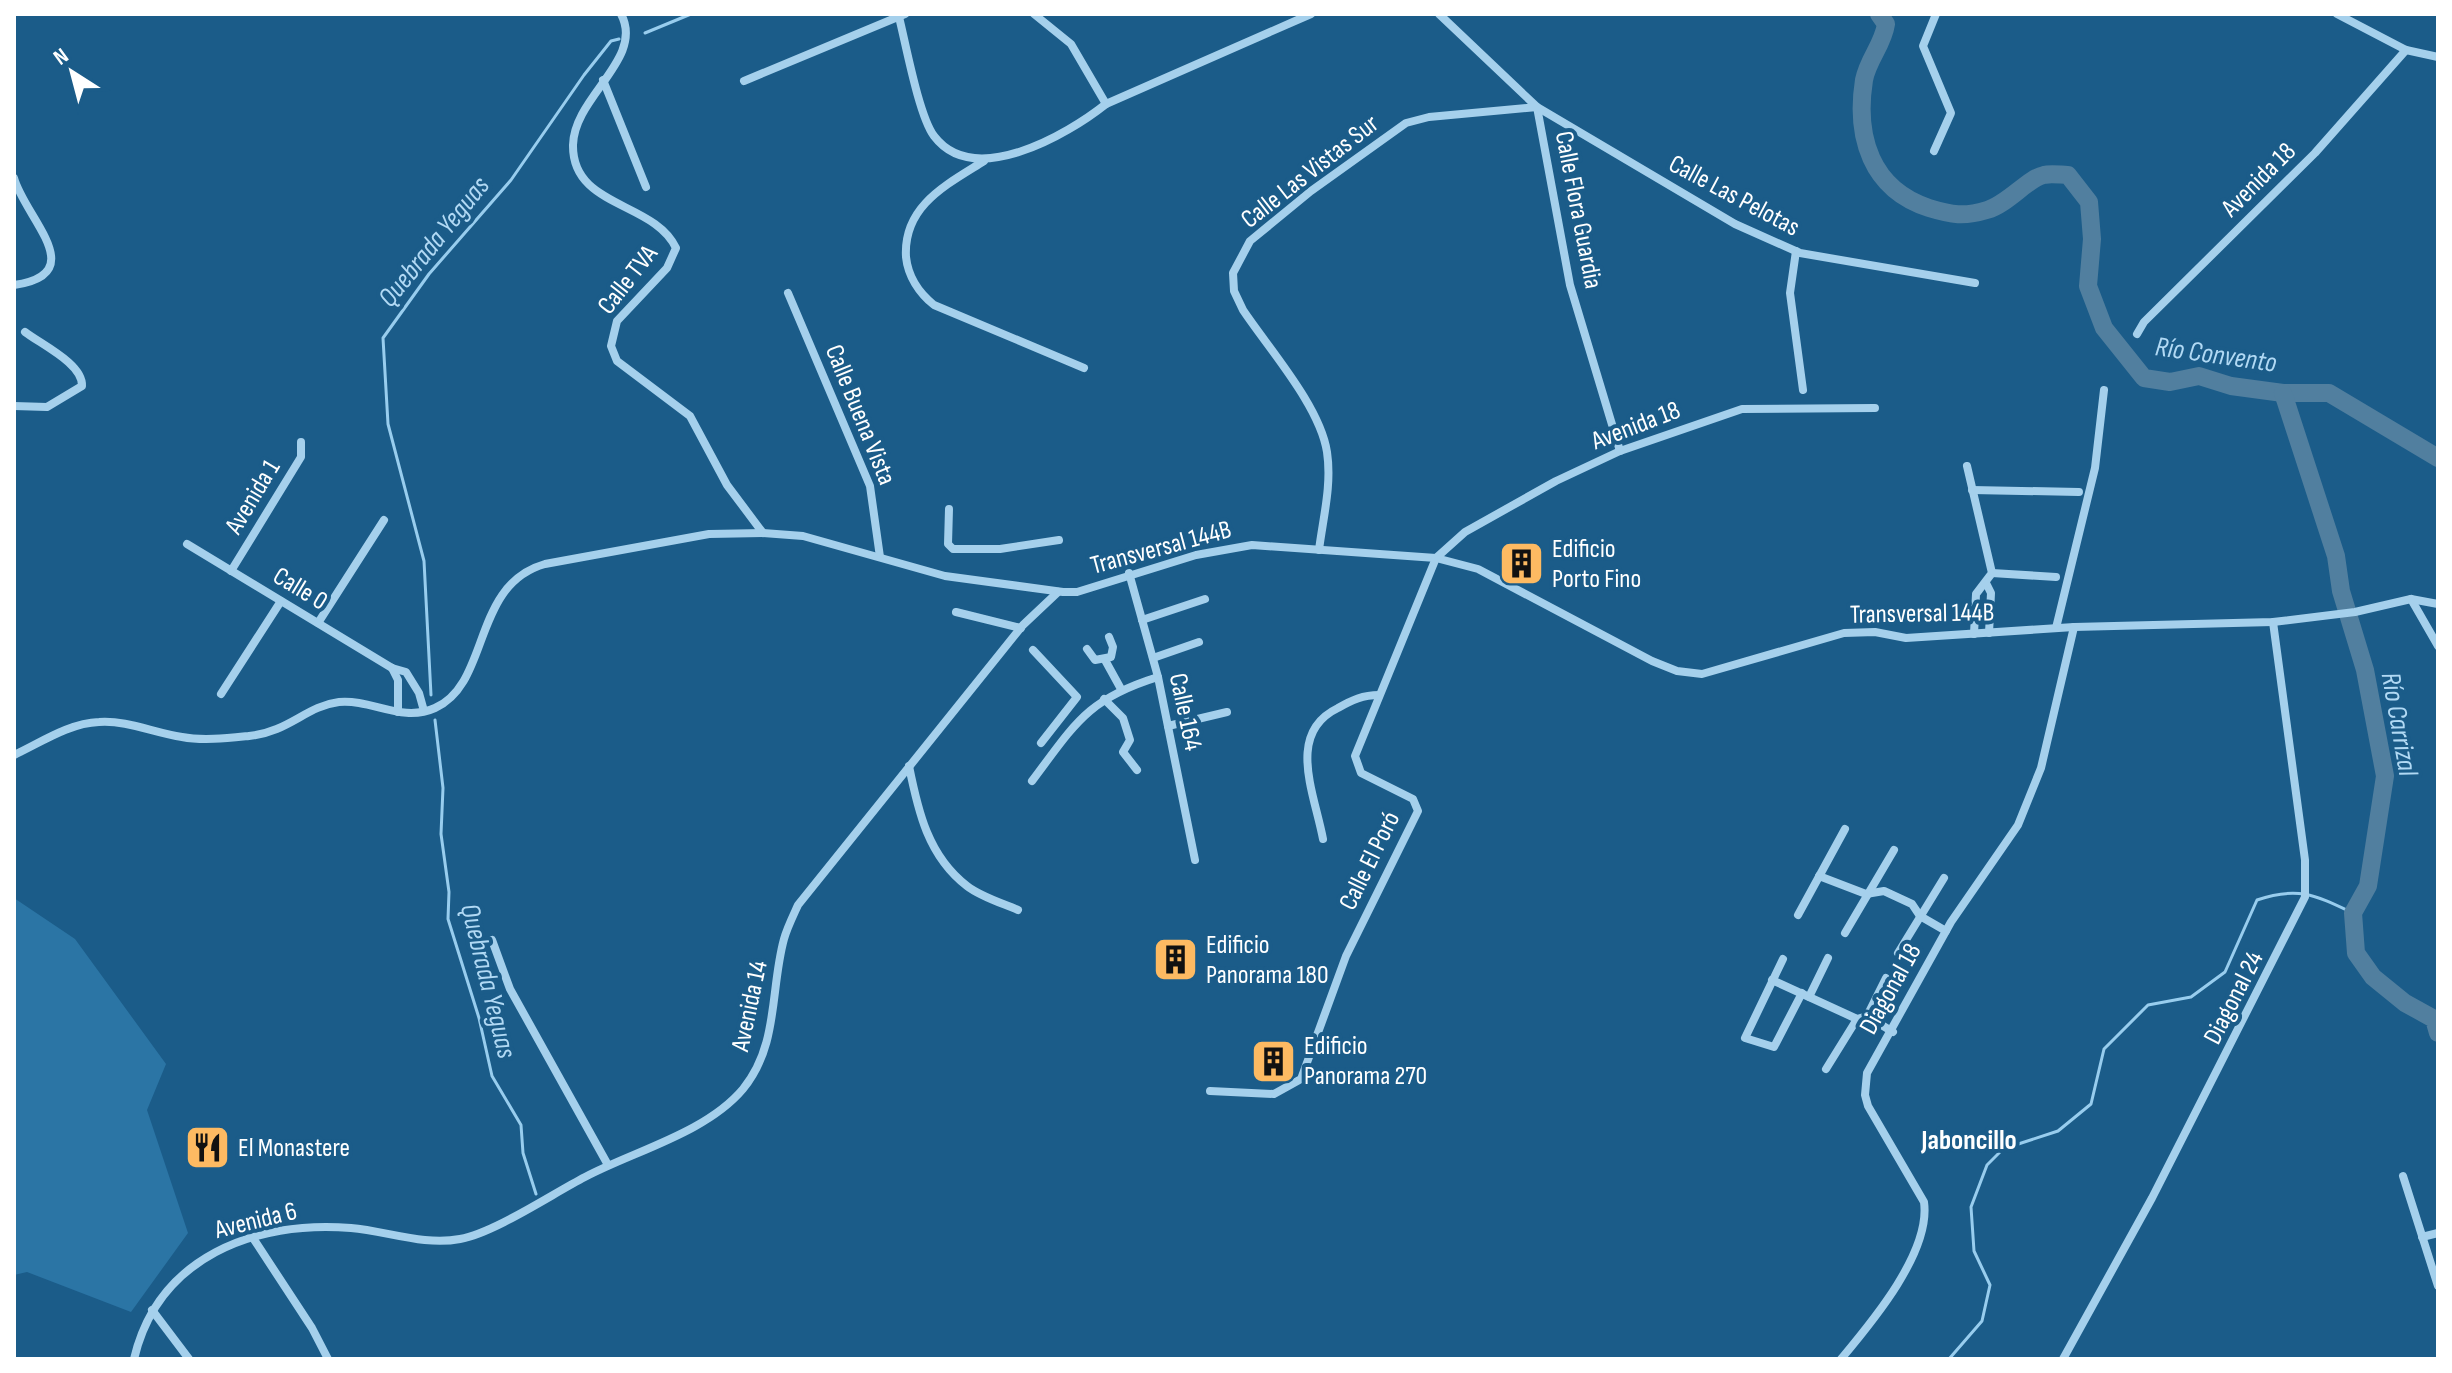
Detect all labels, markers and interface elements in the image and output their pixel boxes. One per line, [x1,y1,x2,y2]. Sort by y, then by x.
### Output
north arrow [32,32,112,112]
text: N [48,43,74,71]
street label: Calle Las Vistas Sur [1235,108,1385,235]
street label: Calle Flora Guardia [1548,129,1608,291]
street label: Avenida 18 [2215,136,2303,224]
street label: Calle Las Pelotas [1663,149,1805,243]
water label: Quebrada Yeguas [371,170,497,314]
street label: Calle TVA [591,239,665,321]
water label: Río Convento [2153,330,2279,380]
street label: Calle Buena Vista [818,340,902,490]
street label: Avenida 18 [1586,395,1685,457]
street label: Avenida 1 [218,454,287,541]
street label: Transversal 144B [1087,514,1235,582]
place label: Edificio Porto Fino [1552,534,1641,595]
building icon: Edificio Porto Fino [1497,540,1545,588]
street label: Calle 0 [267,561,333,617]
street label: Transversal 144B [1850,597,1994,631]
water label: Río Carrizal [2374,670,2425,779]
street label: Calle 164 [1162,671,1208,754]
street label: Calle El Poró [1333,807,1407,915]
water label: Quebrada Yeguas [453,900,523,1062]
place label: Edificio Panorama 180 [1206,930,1329,991]
building icon: Edificio Panorama 180 [1151,936,1199,984]
street label: Diagonal 18 [1853,938,1929,1040]
street label: Diagonal 24 [2197,946,2271,1050]
street label: Avenida 14 [725,958,775,1055]
place label: Edificio Panorama 270 [1304,1031,1427,1092]
building icon: Edificio Panorama 270 [1249,1037,1297,1085]
restaurant icon: El Monastere [183,1124,231,1172]
district label: Jaboncillo [1920,1124,2017,1157]
place label: El Monastere [238,1133,350,1164]
street label: Avenida 6 [211,1196,300,1246]

